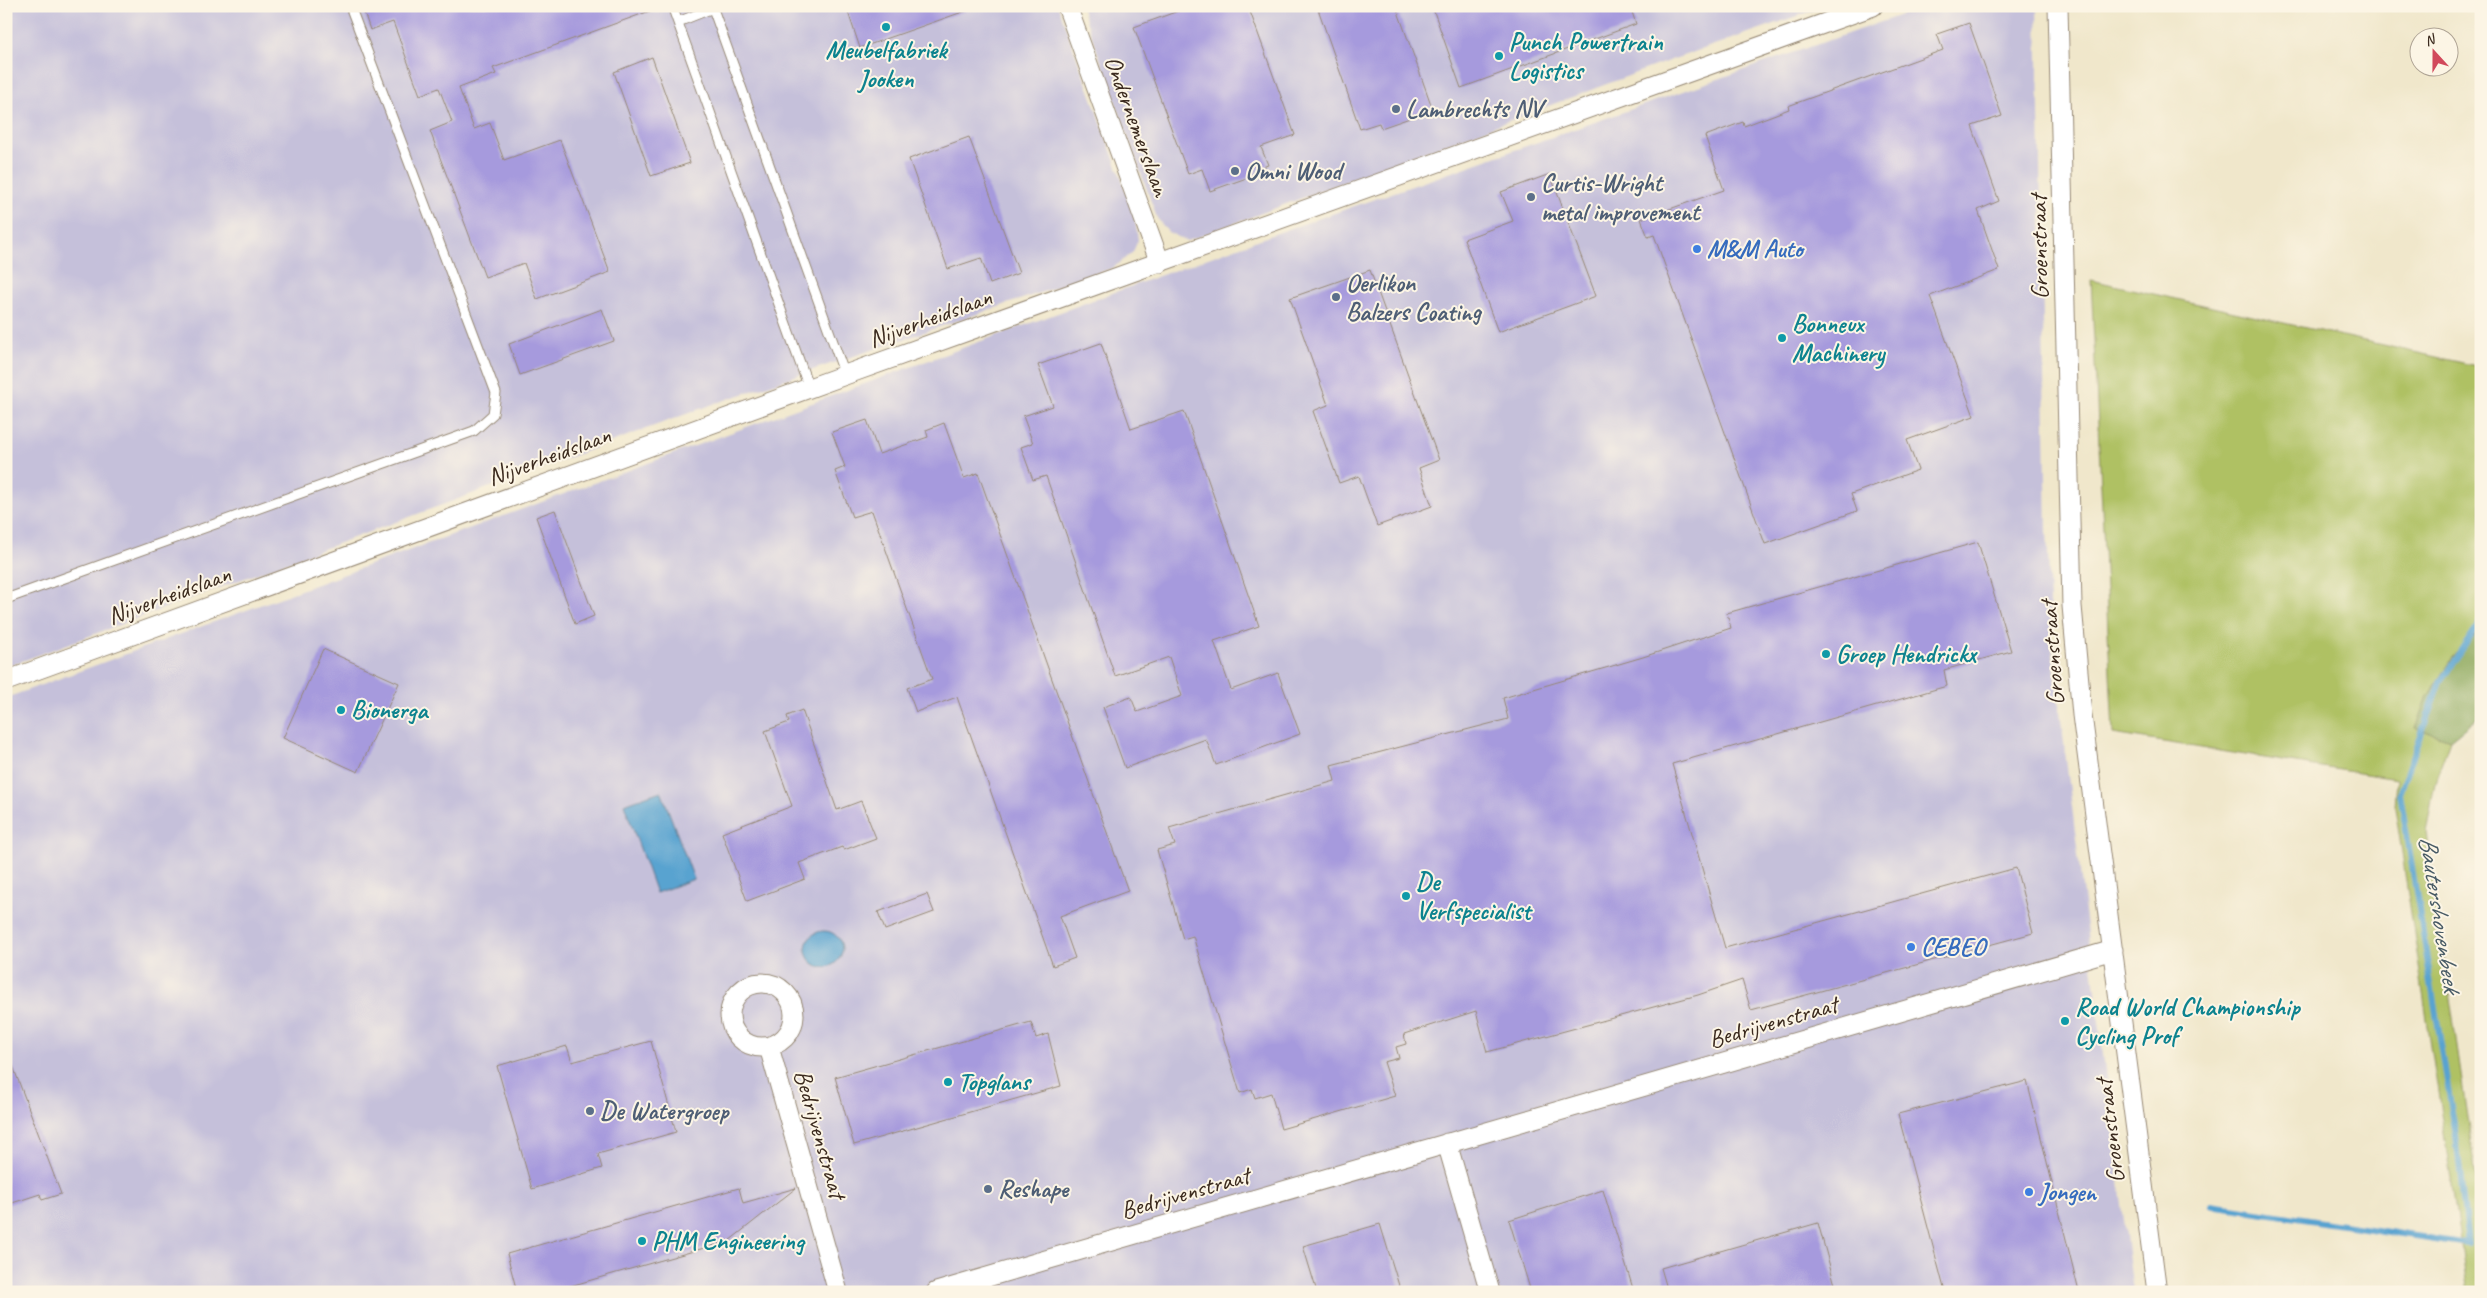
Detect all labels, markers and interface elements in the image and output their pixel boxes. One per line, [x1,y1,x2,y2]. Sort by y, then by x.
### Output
marker: Meubelfabriek Jooken [880,21,892,33]
place label: Punch Powertrain Logistics [1509,26,1663,87]
north arrow [2410,28,2460,78]
text: N [2422,30,2439,50]
place label: Meubelfabriek Jooken [825,34,949,95]
marker: Punch Powertrain Logistics [1493,50,1505,62]
street label: Ondernemerslaan [1097,51,1178,202]
place label: Lambrechts NV [1406,93,1548,125]
marker: Lambrechts NV [1390,103,1402,115]
place label: Omni Wood [1245,155,1345,187]
marker: Omni Wood [1229,165,1241,177]
place label: Curtis-Wright metal improvement [1541,167,1702,228]
marker: Curtis-Wright metal improvement [1525,191,1537,203]
street label: Groenstraat [2022,191,2056,300]
place label: M&M Auto [1707,233,1806,265]
marker: M&M Auto [1691,243,1703,255]
place label: Oerlikon Balzers Coating [1346,267,1482,328]
street label: Nijverheidslaan [864,281,997,355]
marker: Oerlikon Balzers Coating [1330,291,1342,303]
place label: Bonneux Machinery [1792,308,1887,369]
marker: Bonneux Machinery [1776,332,1788,344]
street label: Nijverheidslaan [483,419,616,493]
street label: Nijverheidslaan [103,558,236,632]
street label: Groenstraat [2032,596,2072,706]
place label: Groep Hendrickx [1836,638,1978,670]
marker: Groep Hendrickx [1820,648,1832,660]
place label: Bionerga [351,694,429,726]
marker: Bionerga [335,704,347,716]
water label: Bautershovenbeek [2411,834,2469,999]
place label: De Verfspecialist [1416,866,1533,927]
marker: De Verfspecialist [1400,890,1412,902]
place label: CEBEO [1921,931,1988,963]
marker: CEBEO [1905,941,1917,953]
street label: Bedrijvenstraat [1705,987,1845,1056]
place label: Road World Championship Cycling Prof [2075,991,2302,1052]
marker: Road World Championship Cycling Prof [2059,1015,2071,1027]
street label: Bedrijvenstraat [786,1066,855,1206]
place label: Topglans [958,1066,1032,1098]
street label: Groenstraat [2087,1073,2132,1185]
marker: Topglans [942,1076,954,1088]
place label: De Watergroep [600,1095,731,1127]
marker: De Watergroep [584,1105,596,1117]
street label: Bedrijvenstraat [1117,1158,1257,1227]
place label: Reshape [998,1173,1070,1205]
place label: Jongen [2037,1176,2098,1208]
marker: Reshape [982,1183,994,1195]
marker: Jongen [2023,1186,2035,1198]
place label: PHM Engineering [652,1225,806,1257]
marker: PHM Engineering [636,1235,648,1247]

